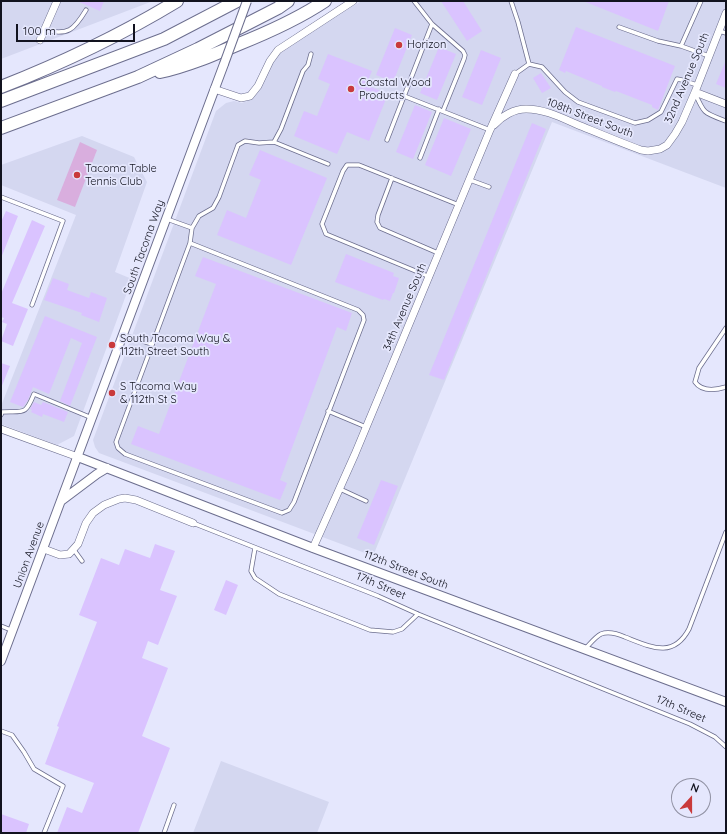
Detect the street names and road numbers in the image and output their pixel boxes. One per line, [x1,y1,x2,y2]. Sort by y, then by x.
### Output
street label: 32nd Avenue South [662,31,712,125]
street label: 108th Street South [545,95,635,141]
street label: South Tacoma Way [121,198,167,296]
street label: 34th Avenue South [381,261,429,353]
street label: Union Avenue [11,520,47,590]
street label: 112th Street South [362,548,450,592]
street label: 17th Street [354,570,408,602]
street label: 17th Street [654,693,708,725]

